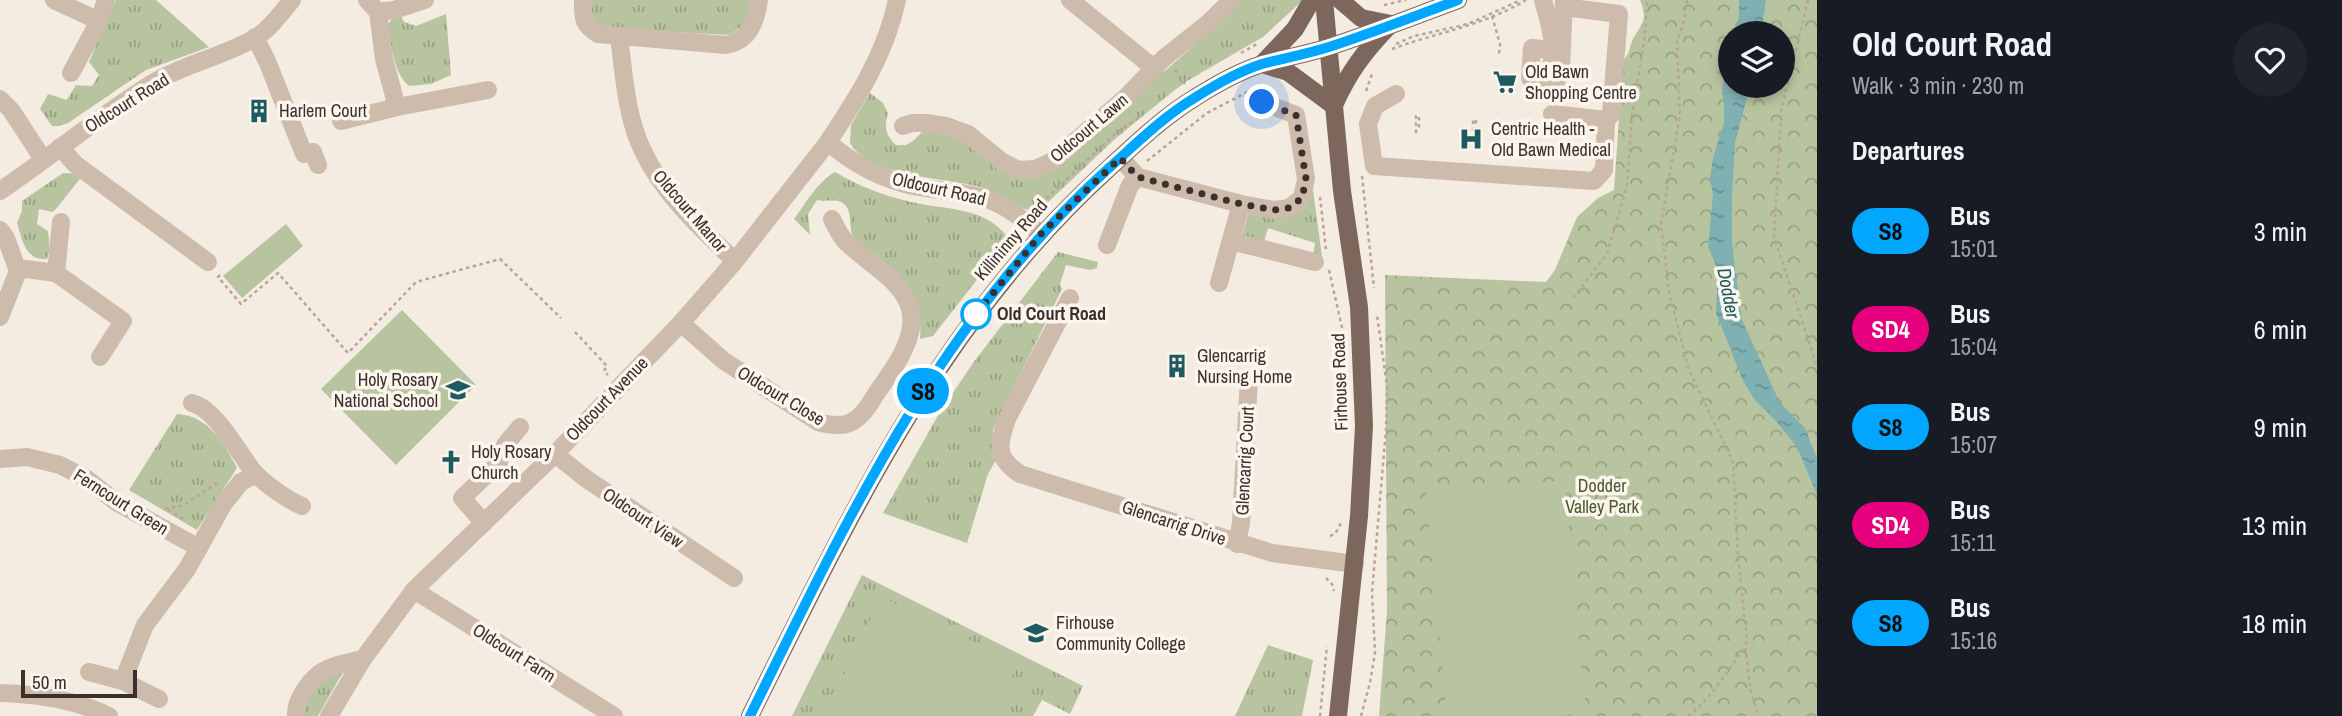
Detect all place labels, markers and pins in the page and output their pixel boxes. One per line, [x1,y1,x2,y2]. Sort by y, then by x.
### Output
place label: Old Bawn Shopping Centre [1525,59,1637,105]
supermarket icon: Old Bawn Shopping Centre [1491,68,1519,96]
building icon: Harlem Court [245,97,273,125]
place label: Harlem Court [279,98,367,123]
place label: Centric Health - Old Bawn Medical [1491,116,1611,162]
hospital icon: Centric Health - Old Bawn Medical [1457,125,1485,153]
marker: Old Court Road [961,299,991,329]
place label: Old Court Road [997,301,1106,326]
place label: Glencarrig Nursing Home [1197,343,1292,389]
building icon: Glencarrig Nursing Home [1163,352,1191,380]
place label: Holy Rosary National School [334,367,439,413]
school or university icon: Holy Rosary National School [444,376,472,404]
place label: Holy Rosary Church [471,439,552,485]
church icon: Holy Rosary Church [437,448,465,476]
place label: Firhouse Community College [1056,610,1186,656]
school or university icon: Firhouse Community College [1022,619,1050,647]

